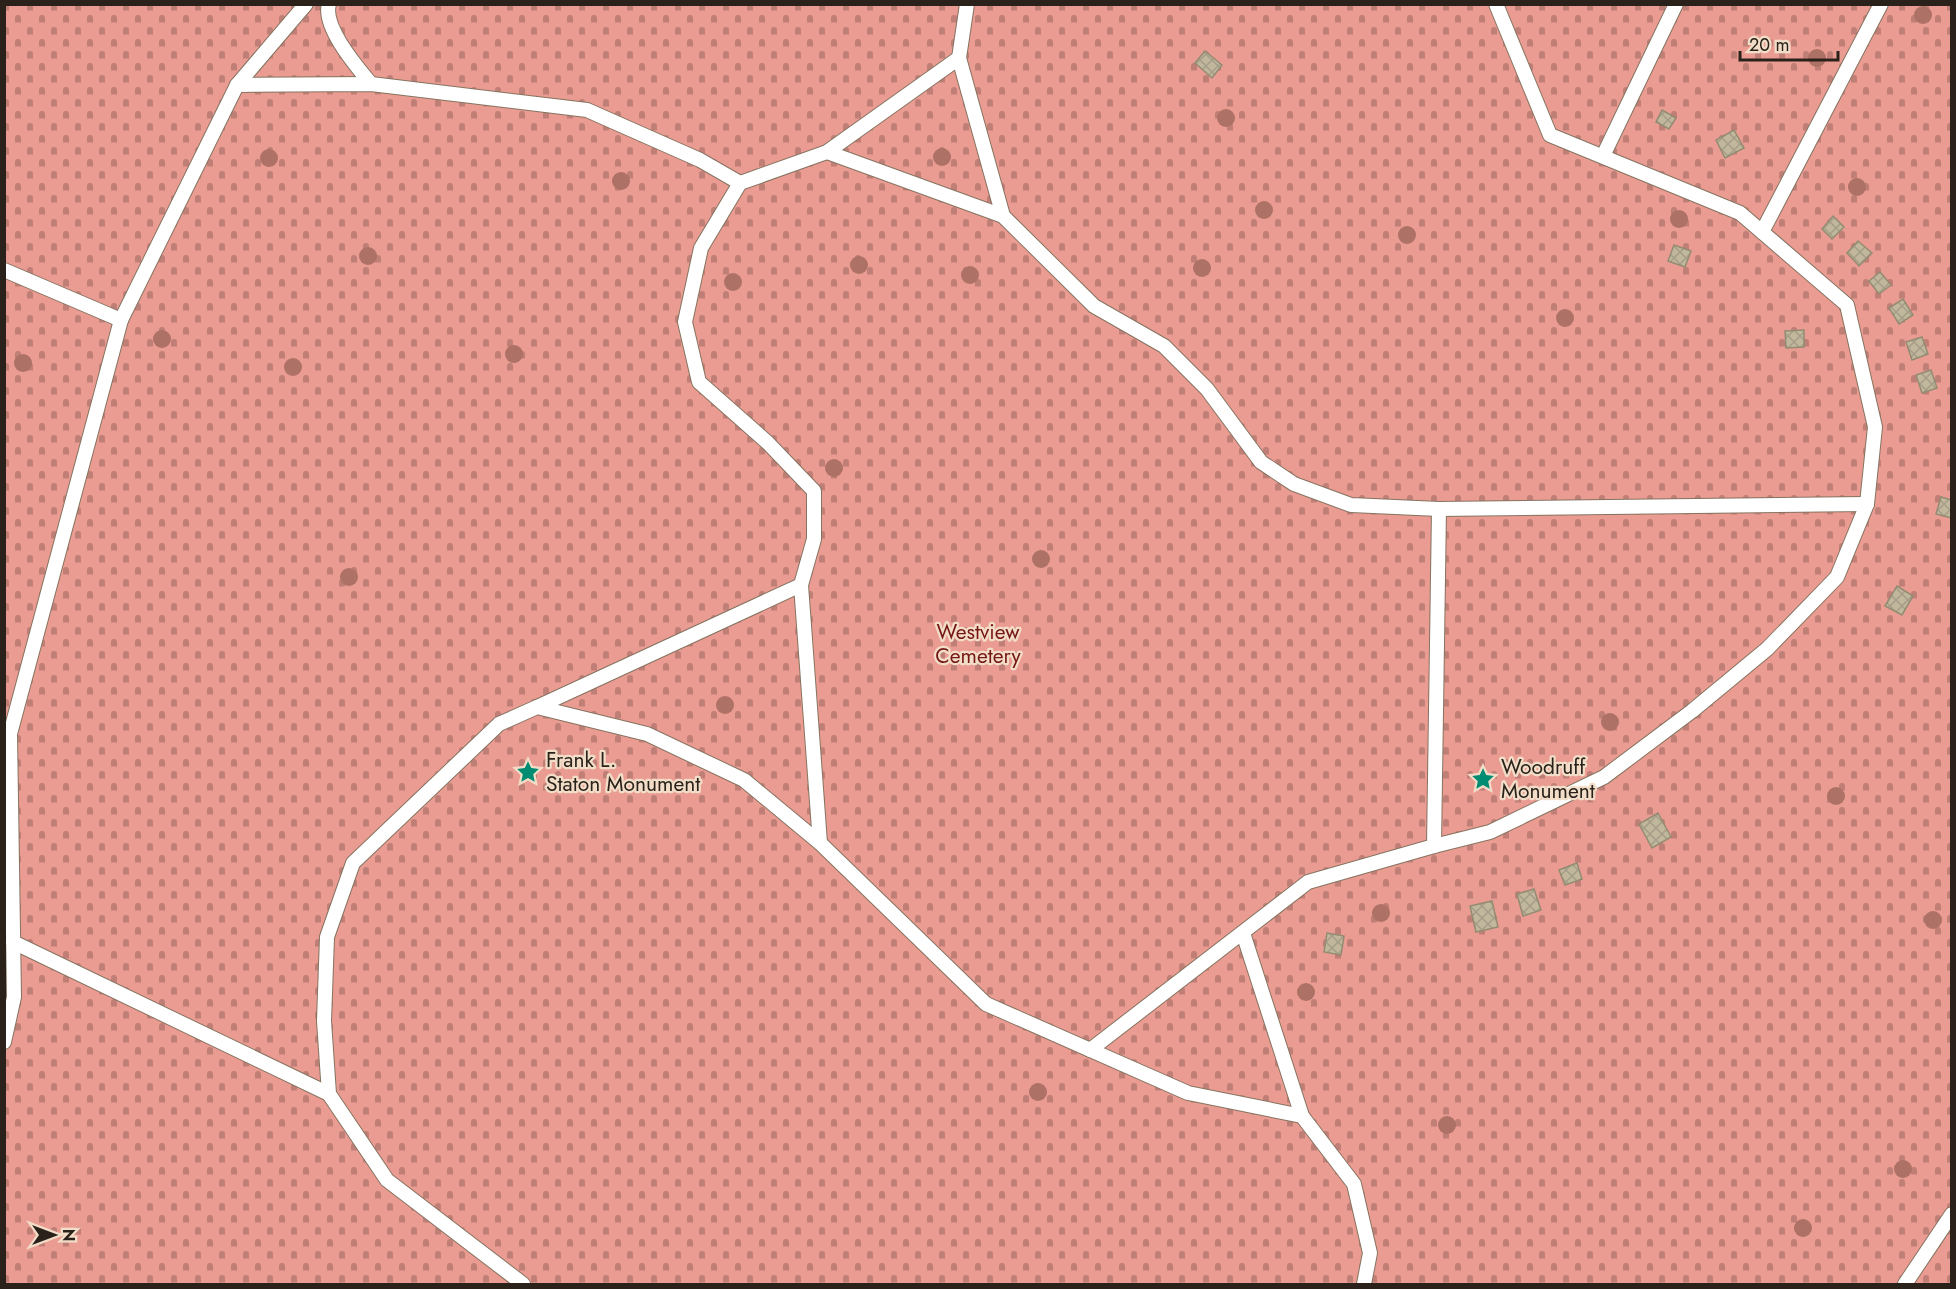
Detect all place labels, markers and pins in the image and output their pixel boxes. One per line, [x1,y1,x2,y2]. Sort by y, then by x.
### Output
place label: Frank L. Staton Monument [546,745,700,799]
place label: Woodruff Monument [1501,752,1595,806]
place icon: Frank L. Staton Monument [515,759,541,785]
place icon: Woodruff Monument [1470,766,1496,792]

